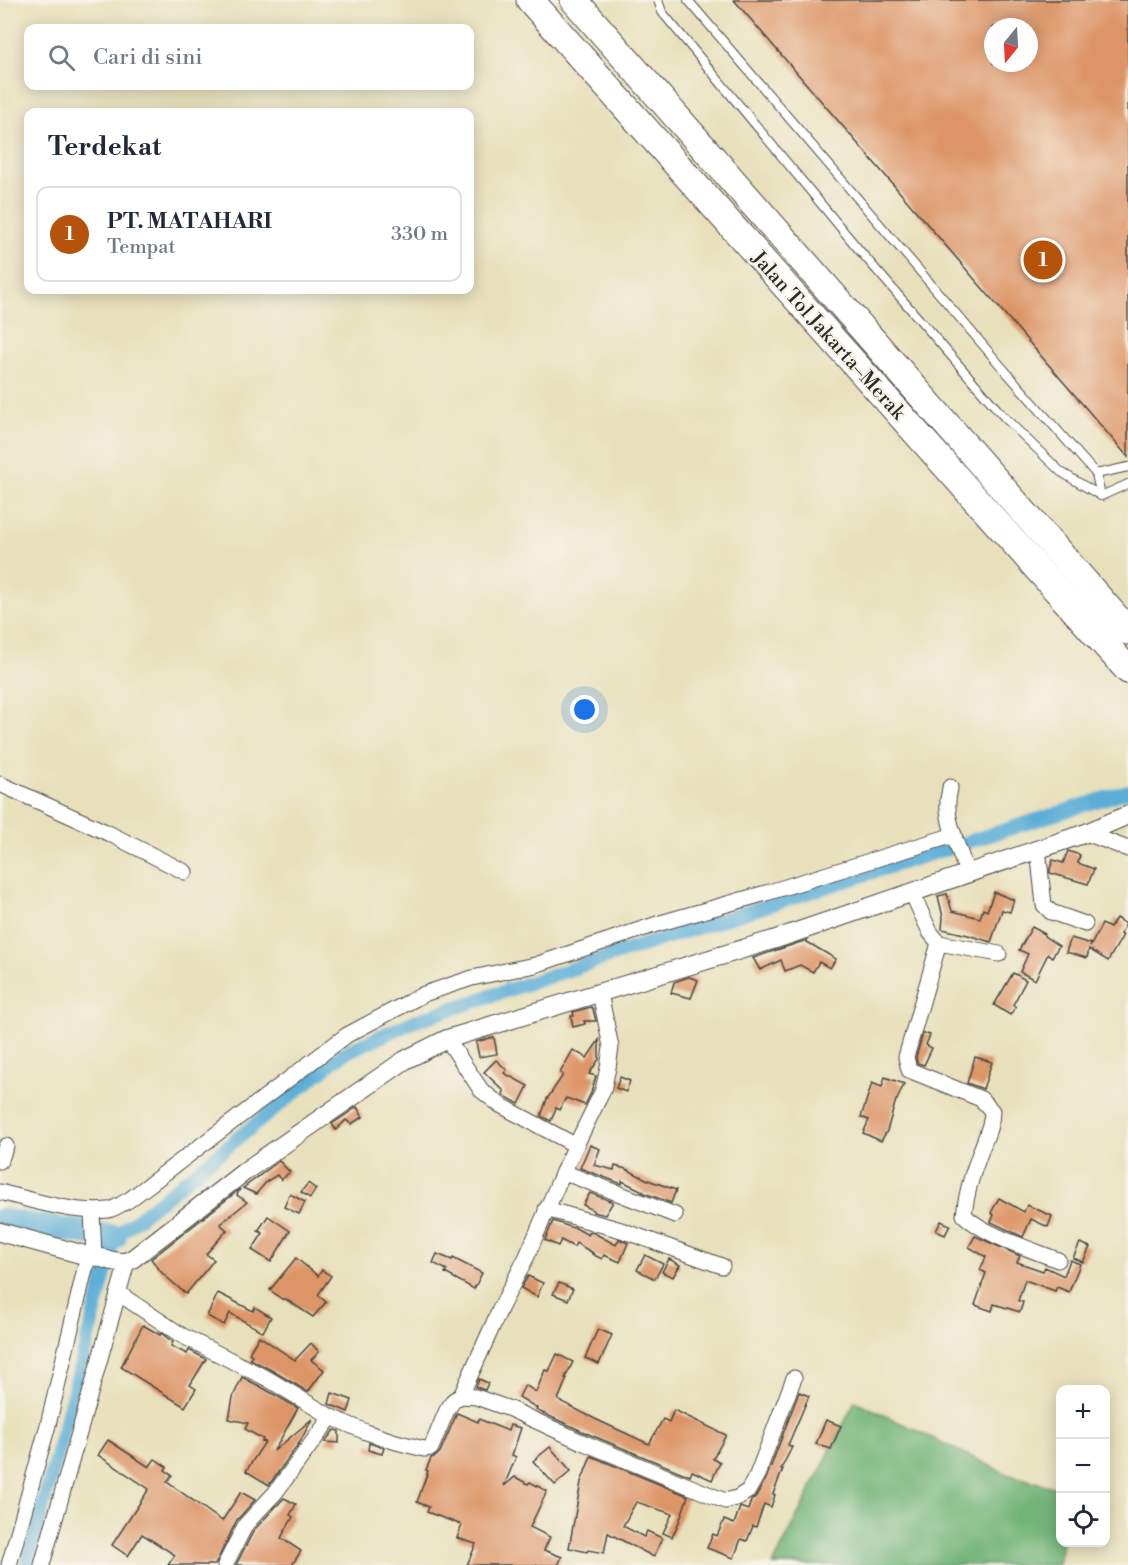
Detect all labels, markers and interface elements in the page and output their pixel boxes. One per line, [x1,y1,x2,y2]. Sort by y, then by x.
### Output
north arrow [984,18,1038,72]
search box [24,24,474,90]
icon: search [45,41,78,74]
text: Cari di sini [93,44,203,71]
text: Terdekat [48,131,161,163]
text: PT. MATAHARI [107,208,272,235]
text: 1 [65,222,74,247]
text: 330 m [391,222,448,247]
text: Tempat [107,235,176,260]
pin: 1 [1024,238,1062,282]
street label: Jalan Tol Jakarta–Merak [745,246,911,427]
your location [570,695,599,724]
map controls [1056,1385,1110,1547]
button: + [1056,1385,1110,1439]
button: − [1056,1439,1110,1493]
button: locate [1056,1493,1110,1547]

